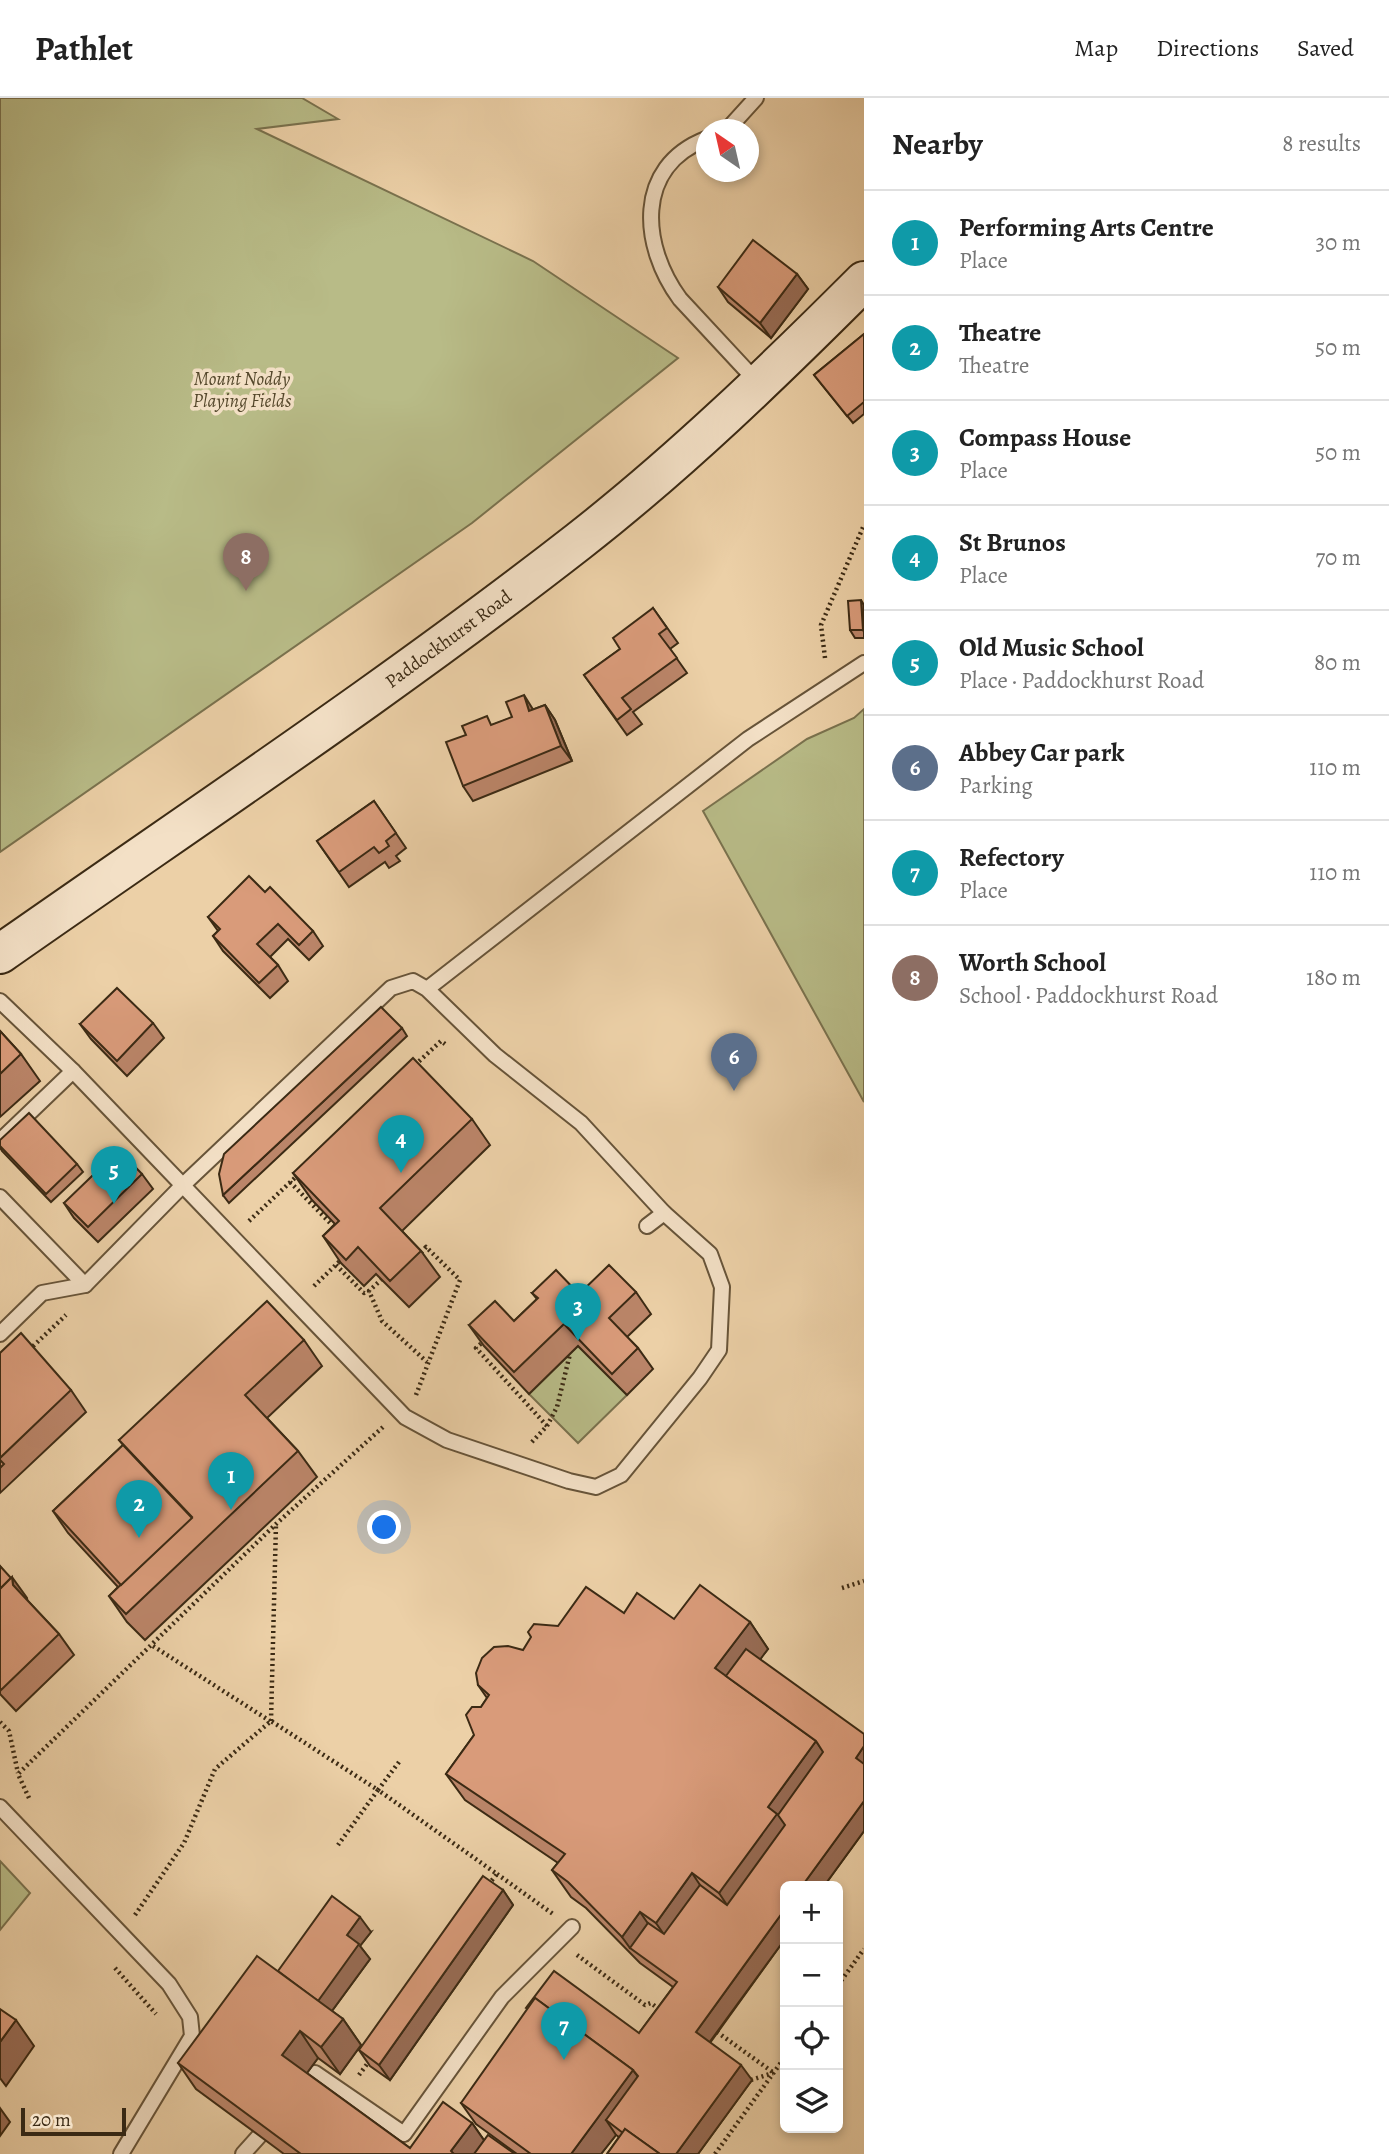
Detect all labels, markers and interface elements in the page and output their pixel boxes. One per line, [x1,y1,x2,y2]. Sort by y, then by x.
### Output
text: Pathlet [35,26,133,71]
text: Map [1074,32,1118,64]
text: Directions [1156,32,1259,64]
text: Saved [1297,32,1354,64]
north arrow [696,119,759,182]
text: Nearby [892,124,983,164]
text: 8 results [1282,128,1361,159]
text: Performing Arts Centre [959,210,1214,245]
text: 1 [911,227,919,258]
text: 30 m [1315,227,1361,258]
text: Place [959,245,1008,276]
text: Theatre [959,315,1041,350]
text: 2 [909,332,921,363]
text: 50 m [1315,332,1361,363]
text: Theatre [959,350,1029,381]
park label: Mount Noddy Playing Fields [193,366,292,414]
text: Compass House [959,420,1131,455]
text: 3 [910,437,920,468]
text: 50 m [1315,437,1361,468]
text: Place [959,455,1008,486]
text: St Brunos [959,525,1066,560]
pin: 8 [223,533,269,591]
text: 4 [910,542,920,573]
text: 70 m [1315,542,1361,573]
text: Place [959,560,1008,591]
street label: Paddockhurst Road [380,583,518,694]
text: Old Music School [959,630,1144,665]
text: 5 [910,647,920,678]
text: 80 m [1314,647,1361,678]
text: Place · Paddockhurst Road [959,665,1204,696]
text: Abbey Car park [959,735,1125,770]
text: 6 [910,752,920,783]
text: 110 m [1309,752,1361,783]
text: Parking [959,770,1033,801]
text: Refectory [959,840,1064,875]
text: 7 [910,857,920,888]
text: 110 m [1309,857,1361,888]
text: Place [959,875,1008,906]
text: Worth School [959,945,1106,980]
text: 8 [909,962,921,993]
text: 180 m [1306,962,1361,993]
text: School · Paddockhurst Road [959,980,1218,1011]
pin: 6 [711,1033,757,1091]
pin: 4 [378,1115,424,1173]
pin: 5 [91,1146,137,1204]
pin: 3 [555,1283,601,1341]
pin: 1 [208,1452,254,1510]
pin: 2 [116,1480,162,1538]
your location [367,1510,401,1544]
map controls [780,1881,843,2133]
button: + [780,1881,843,1944]
button: − [780,1944,843,2007]
pin: 7 [541,2002,587,2060]
button: locate [780,2007,843,2070]
button: layers [780,2070,843,2133]
scale bar [21,2105,126,2137]
text: 20 m [32,2107,71,2133]

